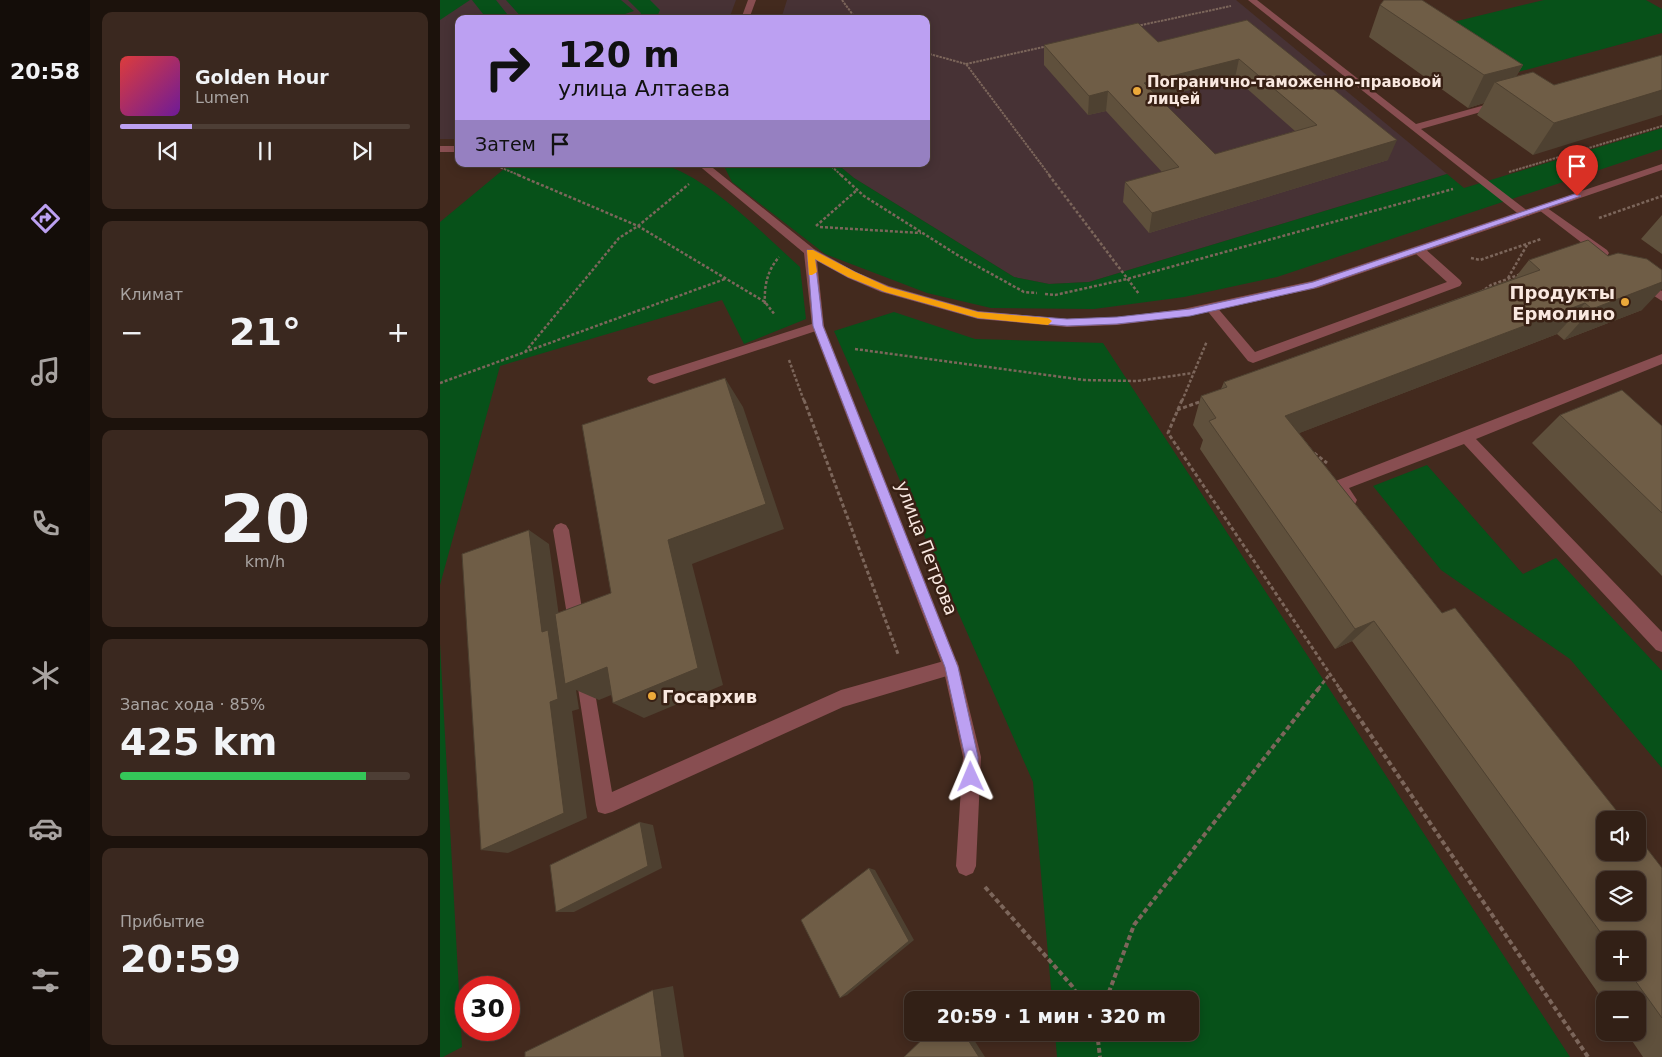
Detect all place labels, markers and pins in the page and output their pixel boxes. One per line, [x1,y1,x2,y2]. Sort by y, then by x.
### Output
place label: Погранично-таможенно-правовой лицей [1147,73,1442,108]
marker: Погранично-таможенно-правовой лицей [1131,85,1143,97]
pin [1556,145,1598,196]
place label: Продукты Ермолино [1509,282,1615,324]
marker: Продукты Ермолино [1619,296,1631,308]
place label: Госархив [662,686,757,707]
marker: Госархив [646,690,658,702]

